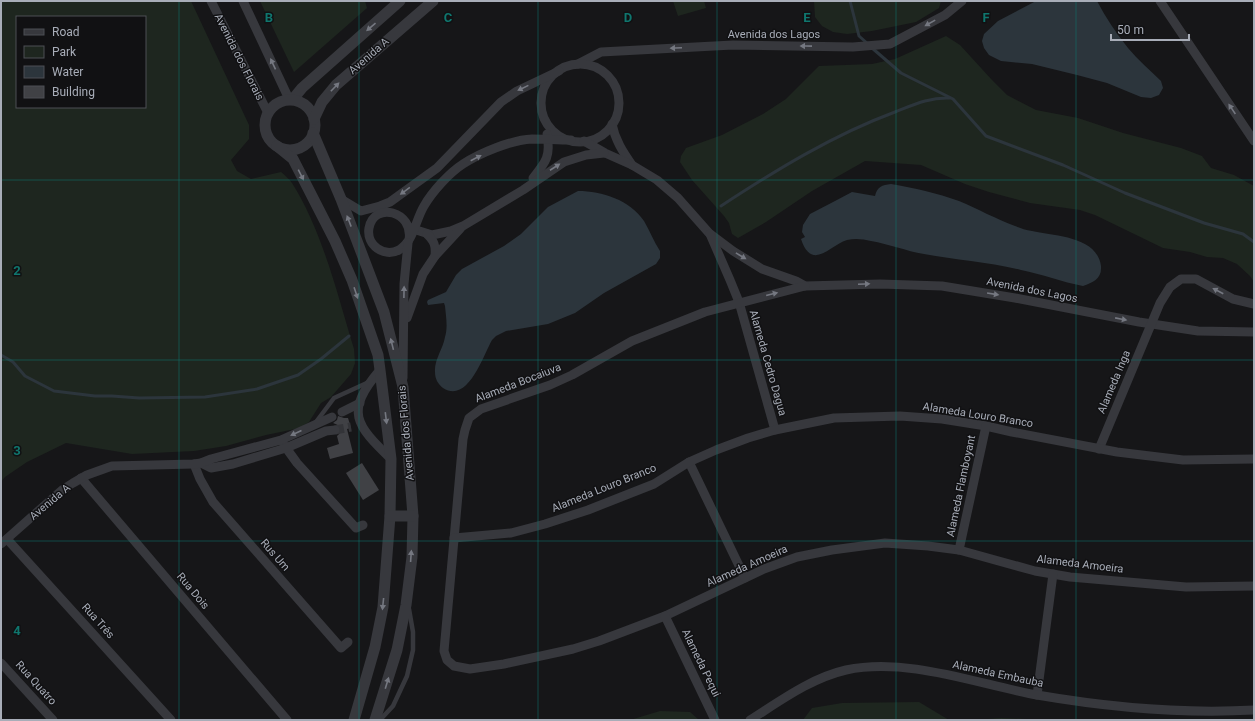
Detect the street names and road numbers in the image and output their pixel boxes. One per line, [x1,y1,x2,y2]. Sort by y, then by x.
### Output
street label: Avenida dos Florais [212,12,267,103]
street label: Avenida dos Lagos [728,28,821,41]
street label: Avenida A [346,35,392,77]
street label: Avenida dos Lagos [985,275,1079,305]
street label: Alameda Cedro Dagua [747,309,789,417]
street label: Alameda Inga [1095,348,1133,416]
street label: Alameda Bocaiuva [473,361,563,405]
street label: Avenida dos Florais [395,385,417,481]
street label: Alameda Louro Branco [922,400,1034,430]
street label: Alameda Flamboyant [944,434,978,538]
street label: Alameda Louro Branco [550,461,658,515]
street label: Avenida A [27,481,74,523]
street label: Rus Um [258,536,292,574]
street label: Alameda Amoeira [704,542,790,590]
street label: Alameda Amoeira [1036,552,1124,576]
street label: Rua Dois [174,570,212,612]
street label: Rua Três [79,601,117,641]
street label: Alameda Pequi [679,627,723,699]
street label: Rua Quatro [13,658,59,708]
street label: Alameda Embauba [951,658,1045,690]

